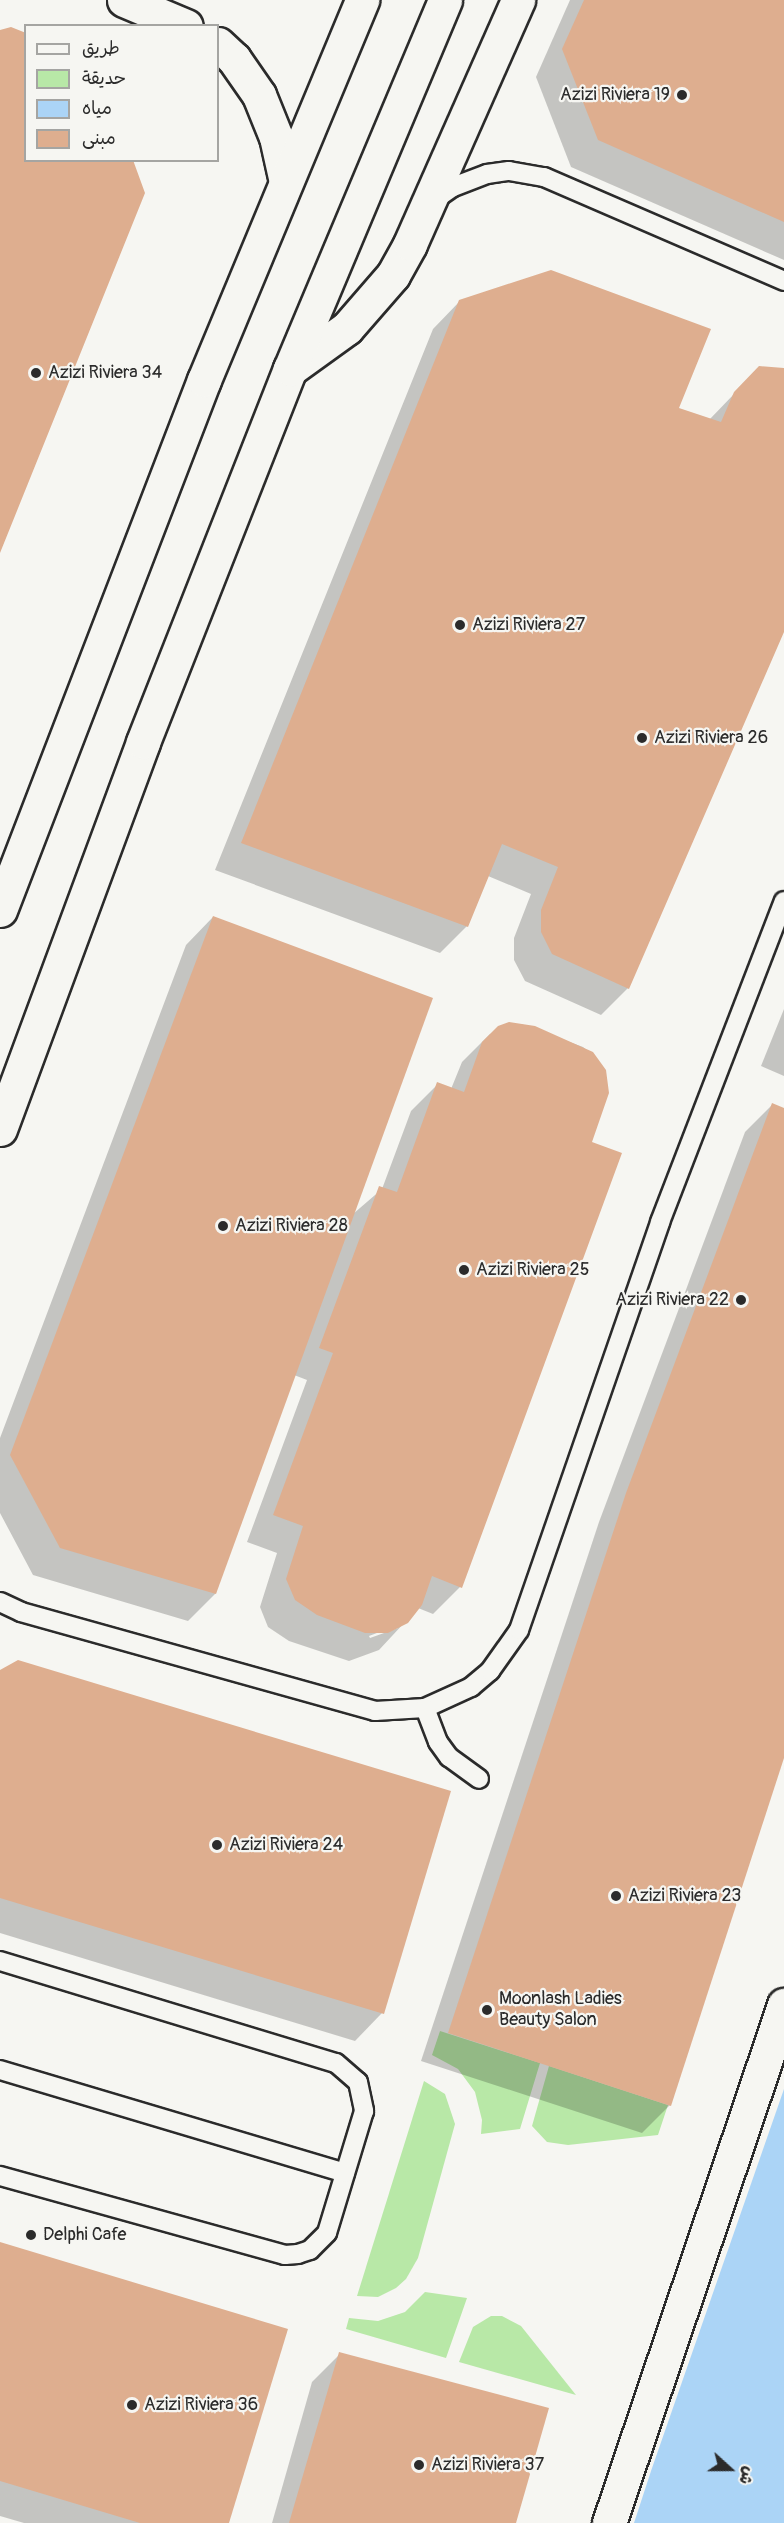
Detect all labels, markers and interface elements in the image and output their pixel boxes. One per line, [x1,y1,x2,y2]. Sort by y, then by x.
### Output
legend [24,24,219,162]
text: طريق [82,37,120,60]
text: حديقة [82,67,126,90]
place label: Azizi Riviera 19 [560,84,670,106]
marker: Azizi Riviera 19 [675,88,689,102]
text: مياه [82,97,112,120]
text: مبنى [82,127,116,150]
place label: Azizi Riviera 34 [48,362,162,384]
marker: Azizi Riviera 34 [29,366,43,380]
place label: Azizi Riviera 27 [472,614,585,636]
marker: Azizi Riviera 27 [453,618,467,632]
place label: Azizi Riviera 26 [654,727,768,749]
marker: Azizi Riviera 26 [635,731,649,745]
place label: Azizi Riviera 28 [235,1215,348,1237]
marker: Azizi Riviera 28 [216,1219,230,1233]
place label: Azizi Riviera 25 [476,1259,589,1281]
marker: Azizi Riviera 25 [457,1263,471,1277]
place label: Azizi Riviera 22 [615,1289,729,1311]
marker: Azizi Riviera 22 [734,1293,748,1307]
place label: Azizi Riviera 24 [229,1834,343,1856]
marker: Azizi Riviera 24 [210,1838,224,1852]
place label: Azizi Riviera 23 [628,1885,741,1907]
marker: Azizi Riviera 23 [609,1889,623,1903]
place label: Moonlash Ladies Beauty Salon [499,1989,622,2032]
marker: Moonlash Ladies Beauty Salon [480,2003,494,2017]
place label: Delphi Cafe [43,2224,126,2246]
marker: Delphi Cafe [24,2228,38,2242]
place label: Azizi Riviera 36 [144,2394,258,2416]
marker: Azizi Riviera 36 [125,2398,139,2412]
north arrow [700,2439,760,2499]
place label: Azizi Riviera 37 [431,2454,544,2476]
marker: Azizi Riviera 37 [412,2458,426,2472]
text: ش [734,2464,759,2487]

